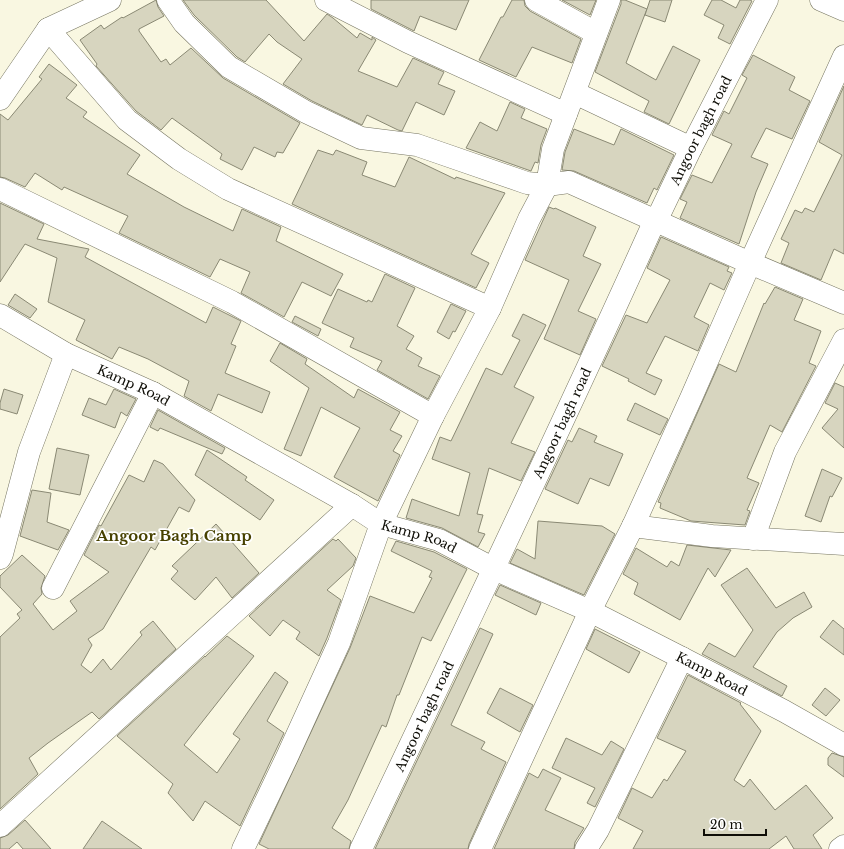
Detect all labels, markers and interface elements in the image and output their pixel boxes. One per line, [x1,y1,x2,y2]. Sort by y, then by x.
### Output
street label: Angoor bagh road [666,73,735,189]
street label: Kamp Road [95,361,173,409]
street label: Angoor bagh road [528,365,595,482]
street label: Kamp Road [379,516,460,557]
district label: Angoor Bagh Camp [95,526,252,545]
street label: Kamp Road [673,648,751,699]
street label: Angoor bagh road [390,658,457,775]
scale bar [704,811,766,837]
text: 20 m [710,817,742,832]

